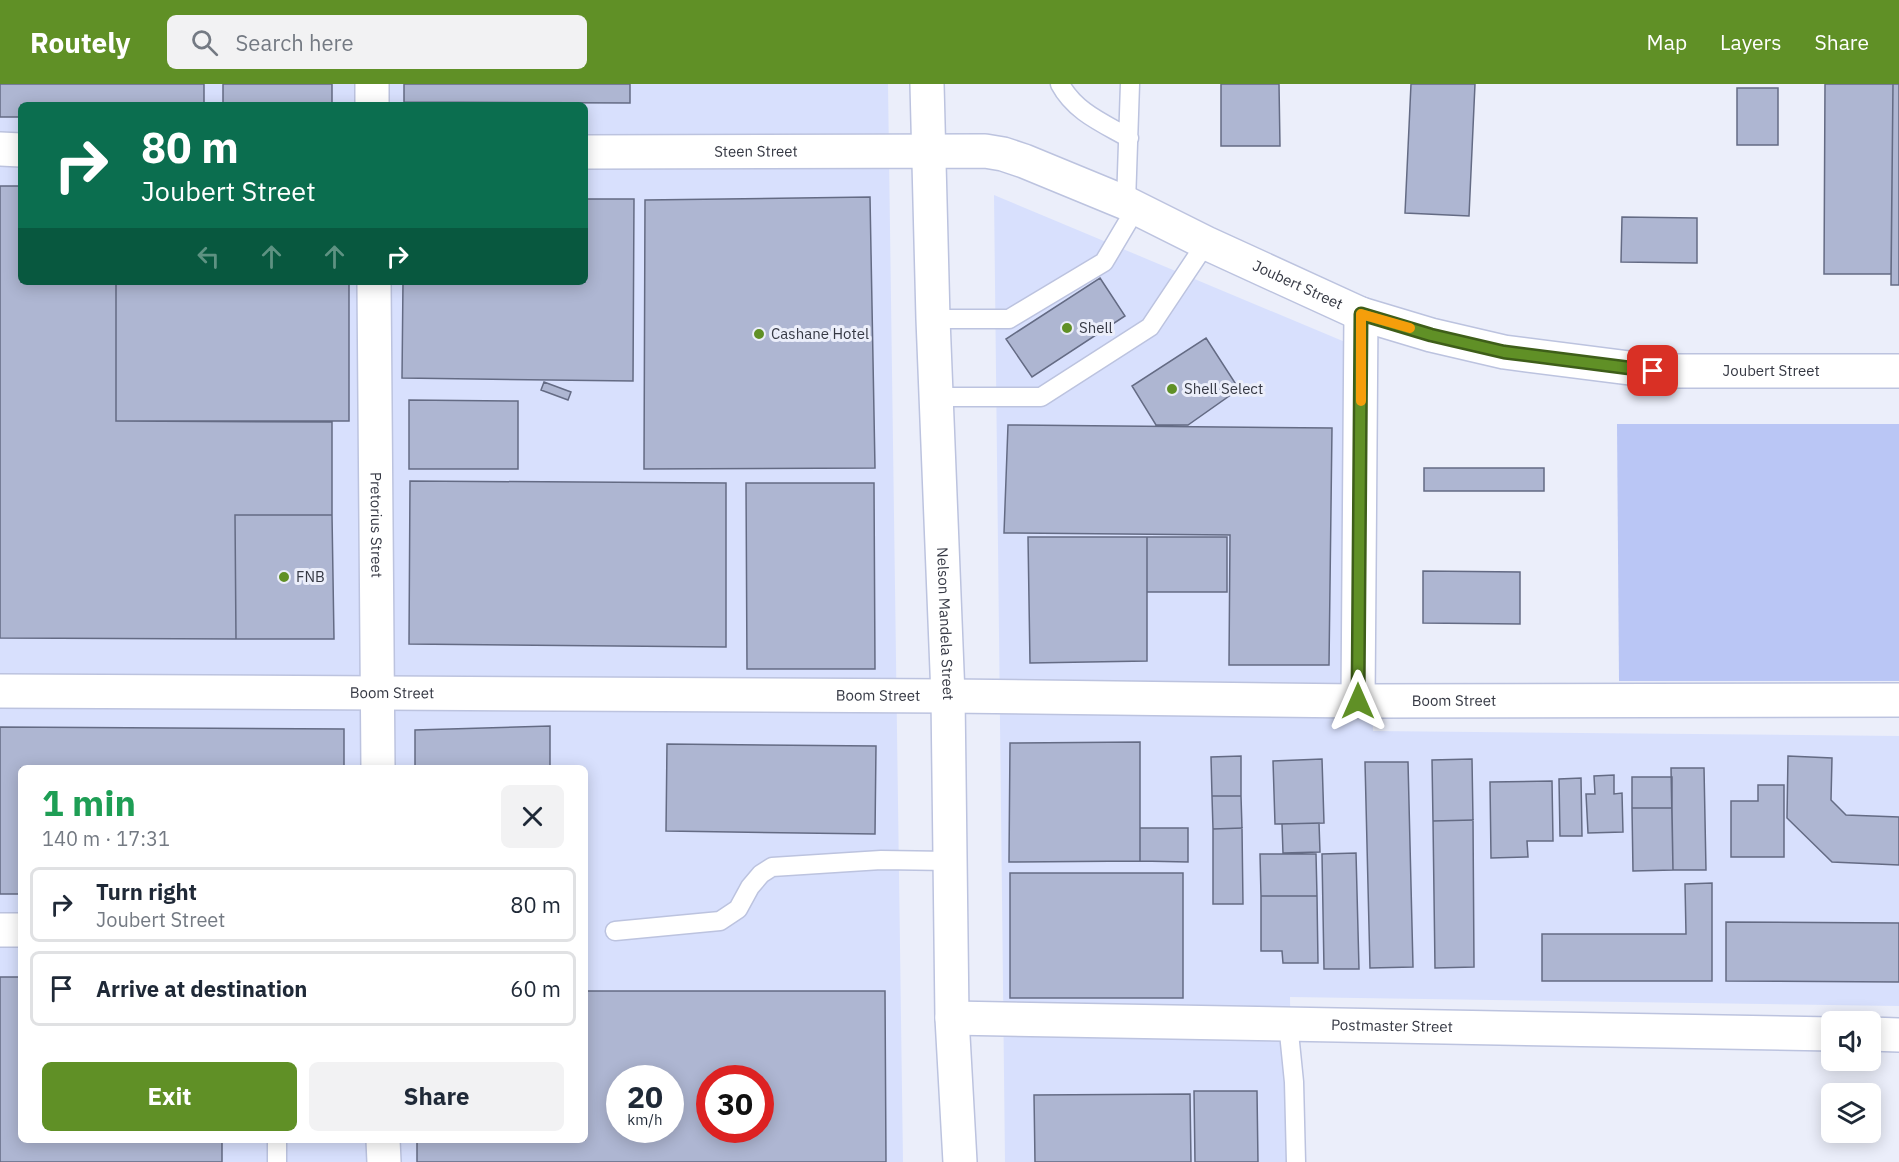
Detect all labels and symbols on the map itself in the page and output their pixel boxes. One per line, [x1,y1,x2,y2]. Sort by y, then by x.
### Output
street label: Steen Street [714,141,798,161]
street label: Joubert Street [1250,256,1346,313]
place label: Shell [1079,318,1113,337]
marker: Shell [1060,321,1074,335]
place label: Cashane Hotel [771,324,869,343]
marker: Cashane Hotel [752,327,766,341]
pin [1627,345,1678,396]
street label: Joubert Street [1723,361,1820,380]
place label: Shell Select [1184,379,1263,398]
marker: Shell Select [1165,382,1179,396]
street label: Pretorius Street [367,472,386,578]
street label: Nelson Mandela Street [933,547,958,700]
place label: FNB [296,567,325,586]
marker: FNB [277,570,291,584]
position arrow [1326,669,1390,733]
street label: Boom Street [350,683,434,702]
street label: Boom Street [836,685,920,705]
street label: Boom Street [1412,691,1496,710]
street label: Postmaster Street [1331,1015,1453,1036]
speed limit sign: 30 [696,1065,774,1143]

